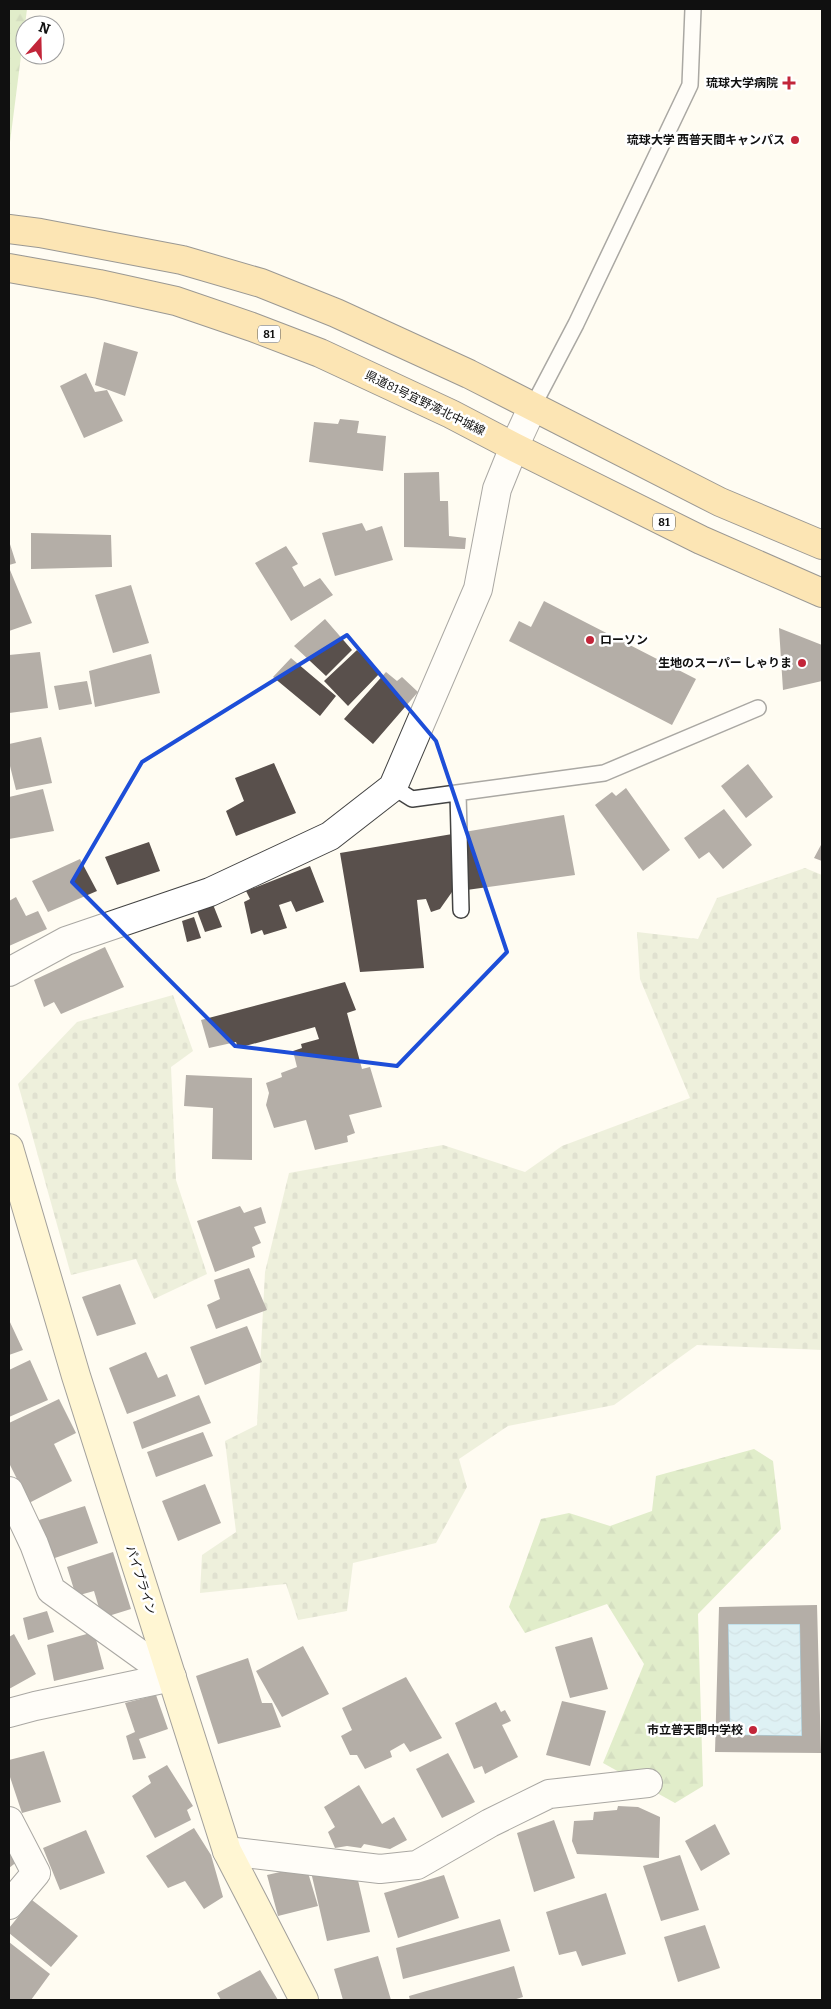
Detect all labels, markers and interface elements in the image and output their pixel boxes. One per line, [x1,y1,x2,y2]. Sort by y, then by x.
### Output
north arrow [15,15,65,65]
text: N [36,18,52,38]
place label: 琉球大学病院 [706,76,778,90]
marker: 琉球大学病院 [782,76,796,90]
place label: 琉球大学 西普天間キャンパス [627,133,785,147]
marker: 琉球大学 西普天間キャンパス [789,134,801,146]
road number: 81 [258,326,280,342]
street label: 県道81号宜野湾北中城線 [363,368,487,438]
road number: 81 [653,514,675,530]
place label: ローソン [600,633,648,647]
marker: ローソン [584,634,596,646]
place label: 生地のスーパー しゃりま [658,656,792,670]
marker: 生地のスーパー しゃりま [796,657,808,669]
street label: パイプライン [123,1544,159,1616]
place label: 市立普天間中学校 [647,1723,743,1737]
marker: 市立普天間中学校 [747,1724,759,1736]

